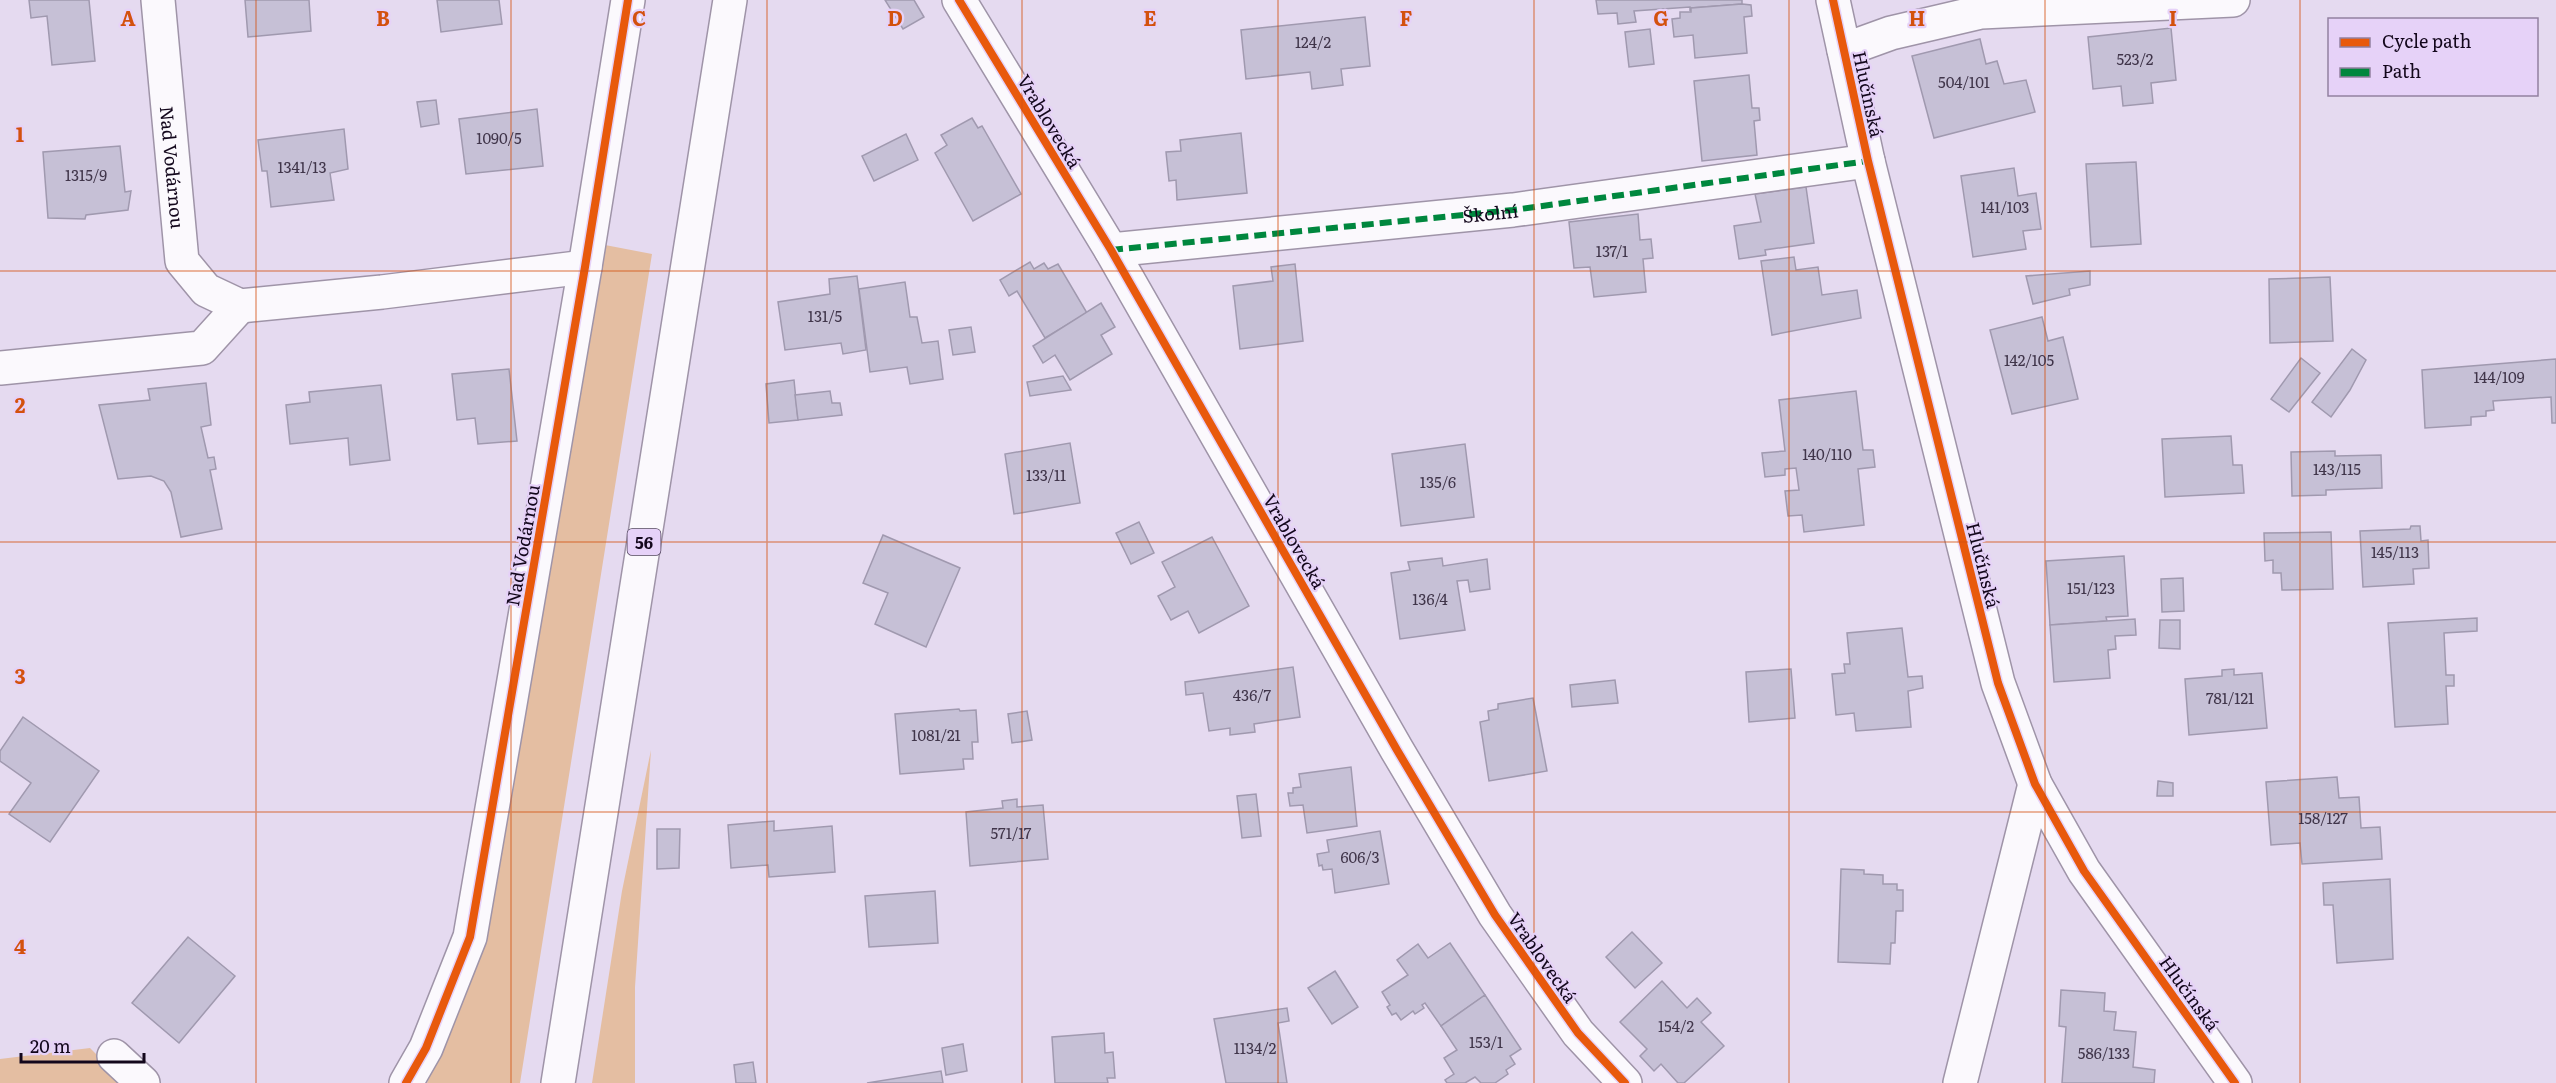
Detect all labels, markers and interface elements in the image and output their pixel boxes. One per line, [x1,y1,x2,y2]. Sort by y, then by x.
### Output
text: A [120,2,136,32]
text: B [376,2,390,32]
text: C [632,2,646,32]
text: D [887,2,903,32]
text: E [1143,2,1157,32]
text: F [1400,2,1413,32]
text: G [1653,2,1669,32]
text: H [1909,2,1925,32]
text: I [2169,2,2177,32]
legend [2328,18,2538,96]
text: Cycle path [2382,27,2471,54]
house number: 124/2 [1295,30,1331,53]
house number: 523/2 [2117,47,2154,70]
street label: Hlučínská [1847,48,1891,140]
text: Path [2382,57,2421,84]
street label: Vrablovecká [1011,69,1089,173]
house number: 504/101 [1938,70,1990,93]
street label: Nad Vodárnou [154,105,192,230]
text: 1 [16,118,24,148]
house number: 1090/5 [476,126,522,149]
house number: 1341/13 [277,155,327,178]
house number: 1315/9 [65,163,107,186]
house number: 141/103 [1981,195,2029,218]
street label: Školní [1461,196,1520,228]
house number: 137/1 [1596,239,1628,262]
house number: 131/5 [808,304,843,327]
house number: 142/105 [2004,348,2054,371]
house number: 144/109 [2473,365,2525,388]
text: 2 [15,389,26,419]
house number: 140/110 [1802,442,1852,465]
house number: 143/115 [2313,457,2361,480]
house number: 133/11 [1026,463,1066,486]
house number: 135/6 [1420,470,1456,493]
street label: Nad Vodárnou [498,482,546,608]
street label: Vrablovecká [1257,489,1333,594]
street label: Hlučínská [1960,519,2008,611]
road number: 56 [628,529,660,555]
house number: 145/113 [2371,540,2419,563]
house number: 151/123 [2067,576,2115,599]
house number: 136/4 [1412,587,1448,610]
text: 3 [14,660,26,690]
house number: 436/7 [1233,683,1272,706]
house number: 781/121 [2206,686,2254,709]
house number: 1081/21 [911,723,961,746]
house number: 158/127 [2298,806,2348,829]
house number: 571/17 [991,821,1032,844]
house number: 606/3 [1340,845,1380,868]
street label: Vrablovecká [1502,906,1584,1008]
text: 4 [14,930,26,960]
street label: Hlučínská [2153,950,2227,1037]
house number: 154/2 [1658,1014,1694,1037]
scale bar [21,1026,144,1064]
house number: 153/1 [1469,1030,1503,1053]
text: 20 m [30,1032,71,1059]
house number: 1134/2 [1234,1036,1277,1059]
house number: 586/133 [2078,1041,2130,1064]

